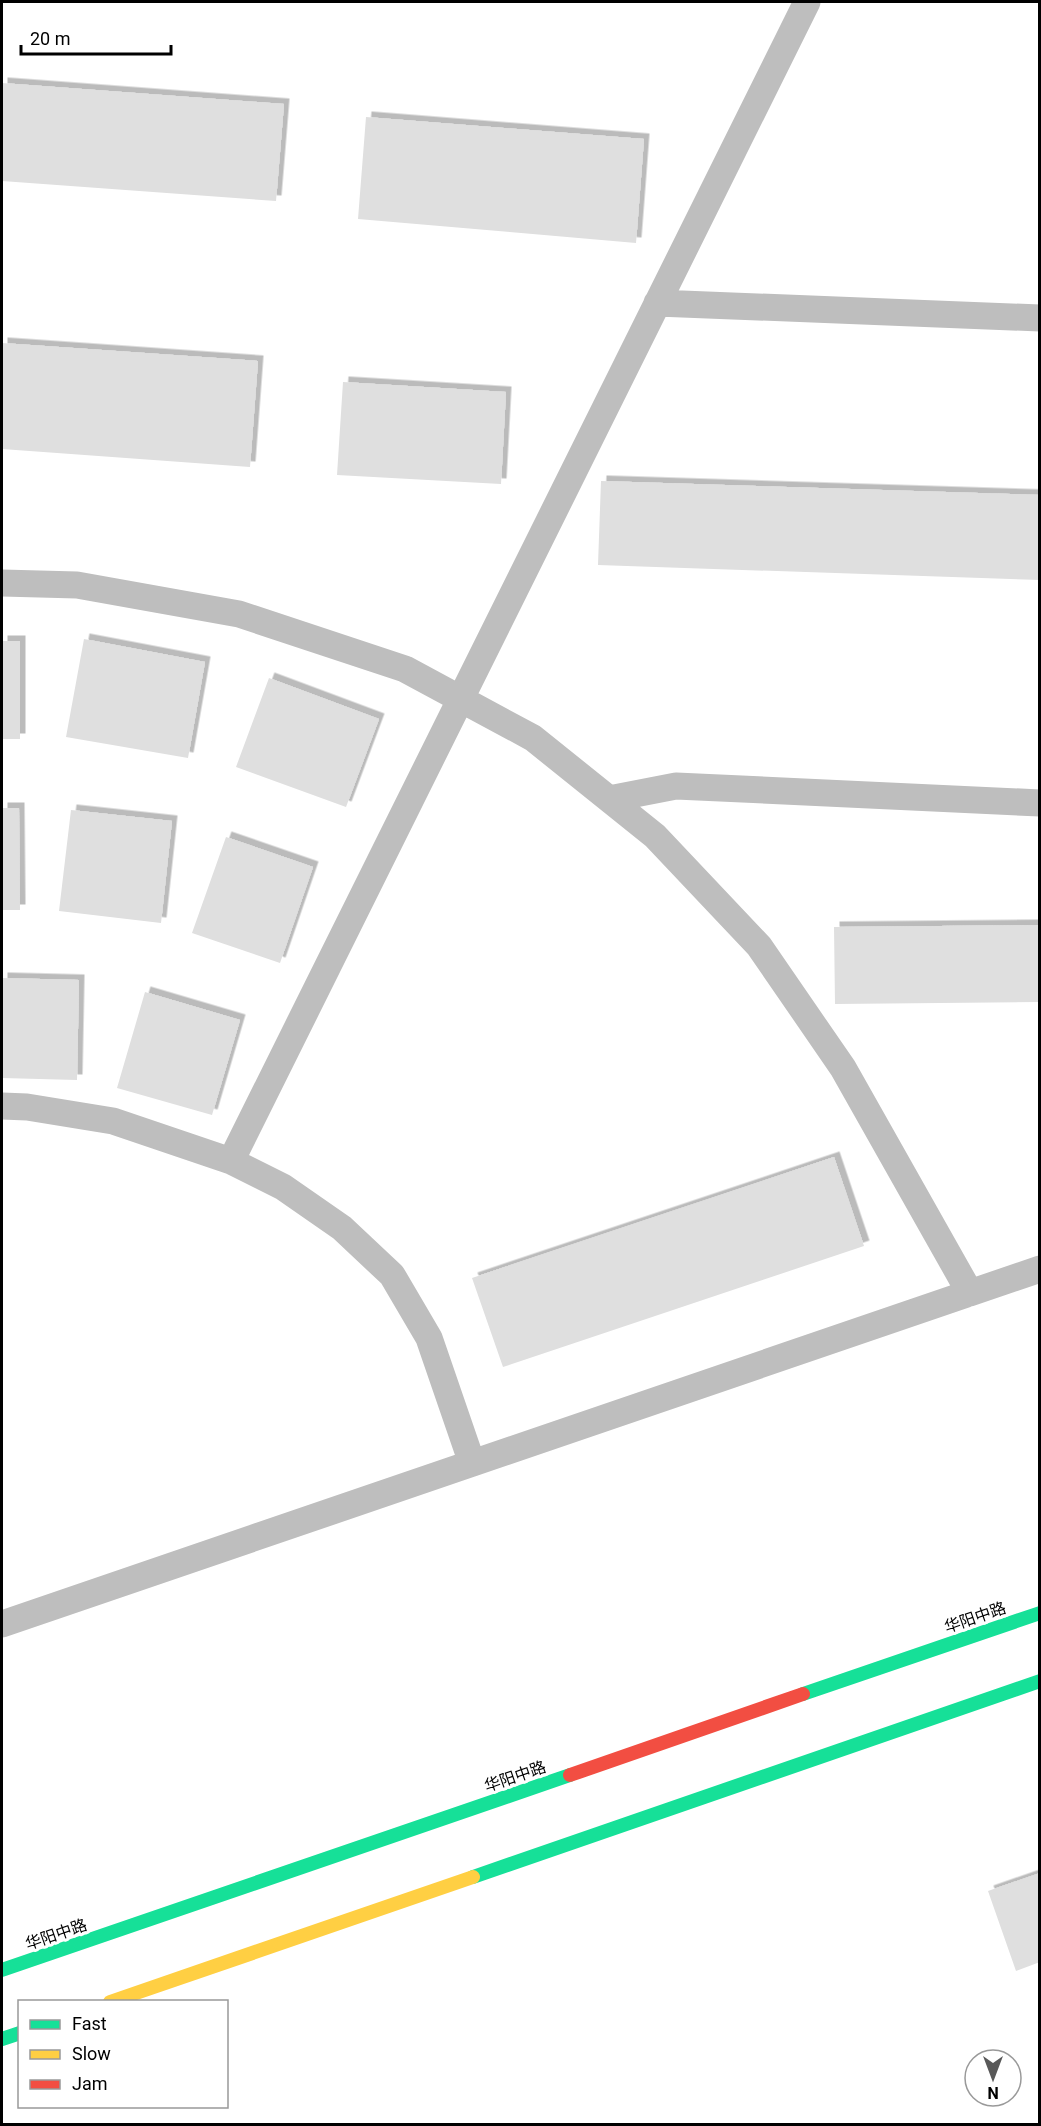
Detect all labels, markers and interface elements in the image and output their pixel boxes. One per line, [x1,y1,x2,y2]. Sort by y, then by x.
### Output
scale bar [21,18,171,56]
text: 20 m [30,28,70,49]
street label: 华阳中路 [942,1598,1009,1637]
street label: 华阳中路 [482,1757,549,1796]
street label: 华阳中路 [23,1915,90,1954]
legend [18,2000,228,2108]
text: Fast [72,2013,107,2034]
text: Slow [72,2043,111,2064]
north arrow [963,2048,1023,2108]
text: Jam [72,2073,108,2094]
text: N [987,2083,999,2102]

